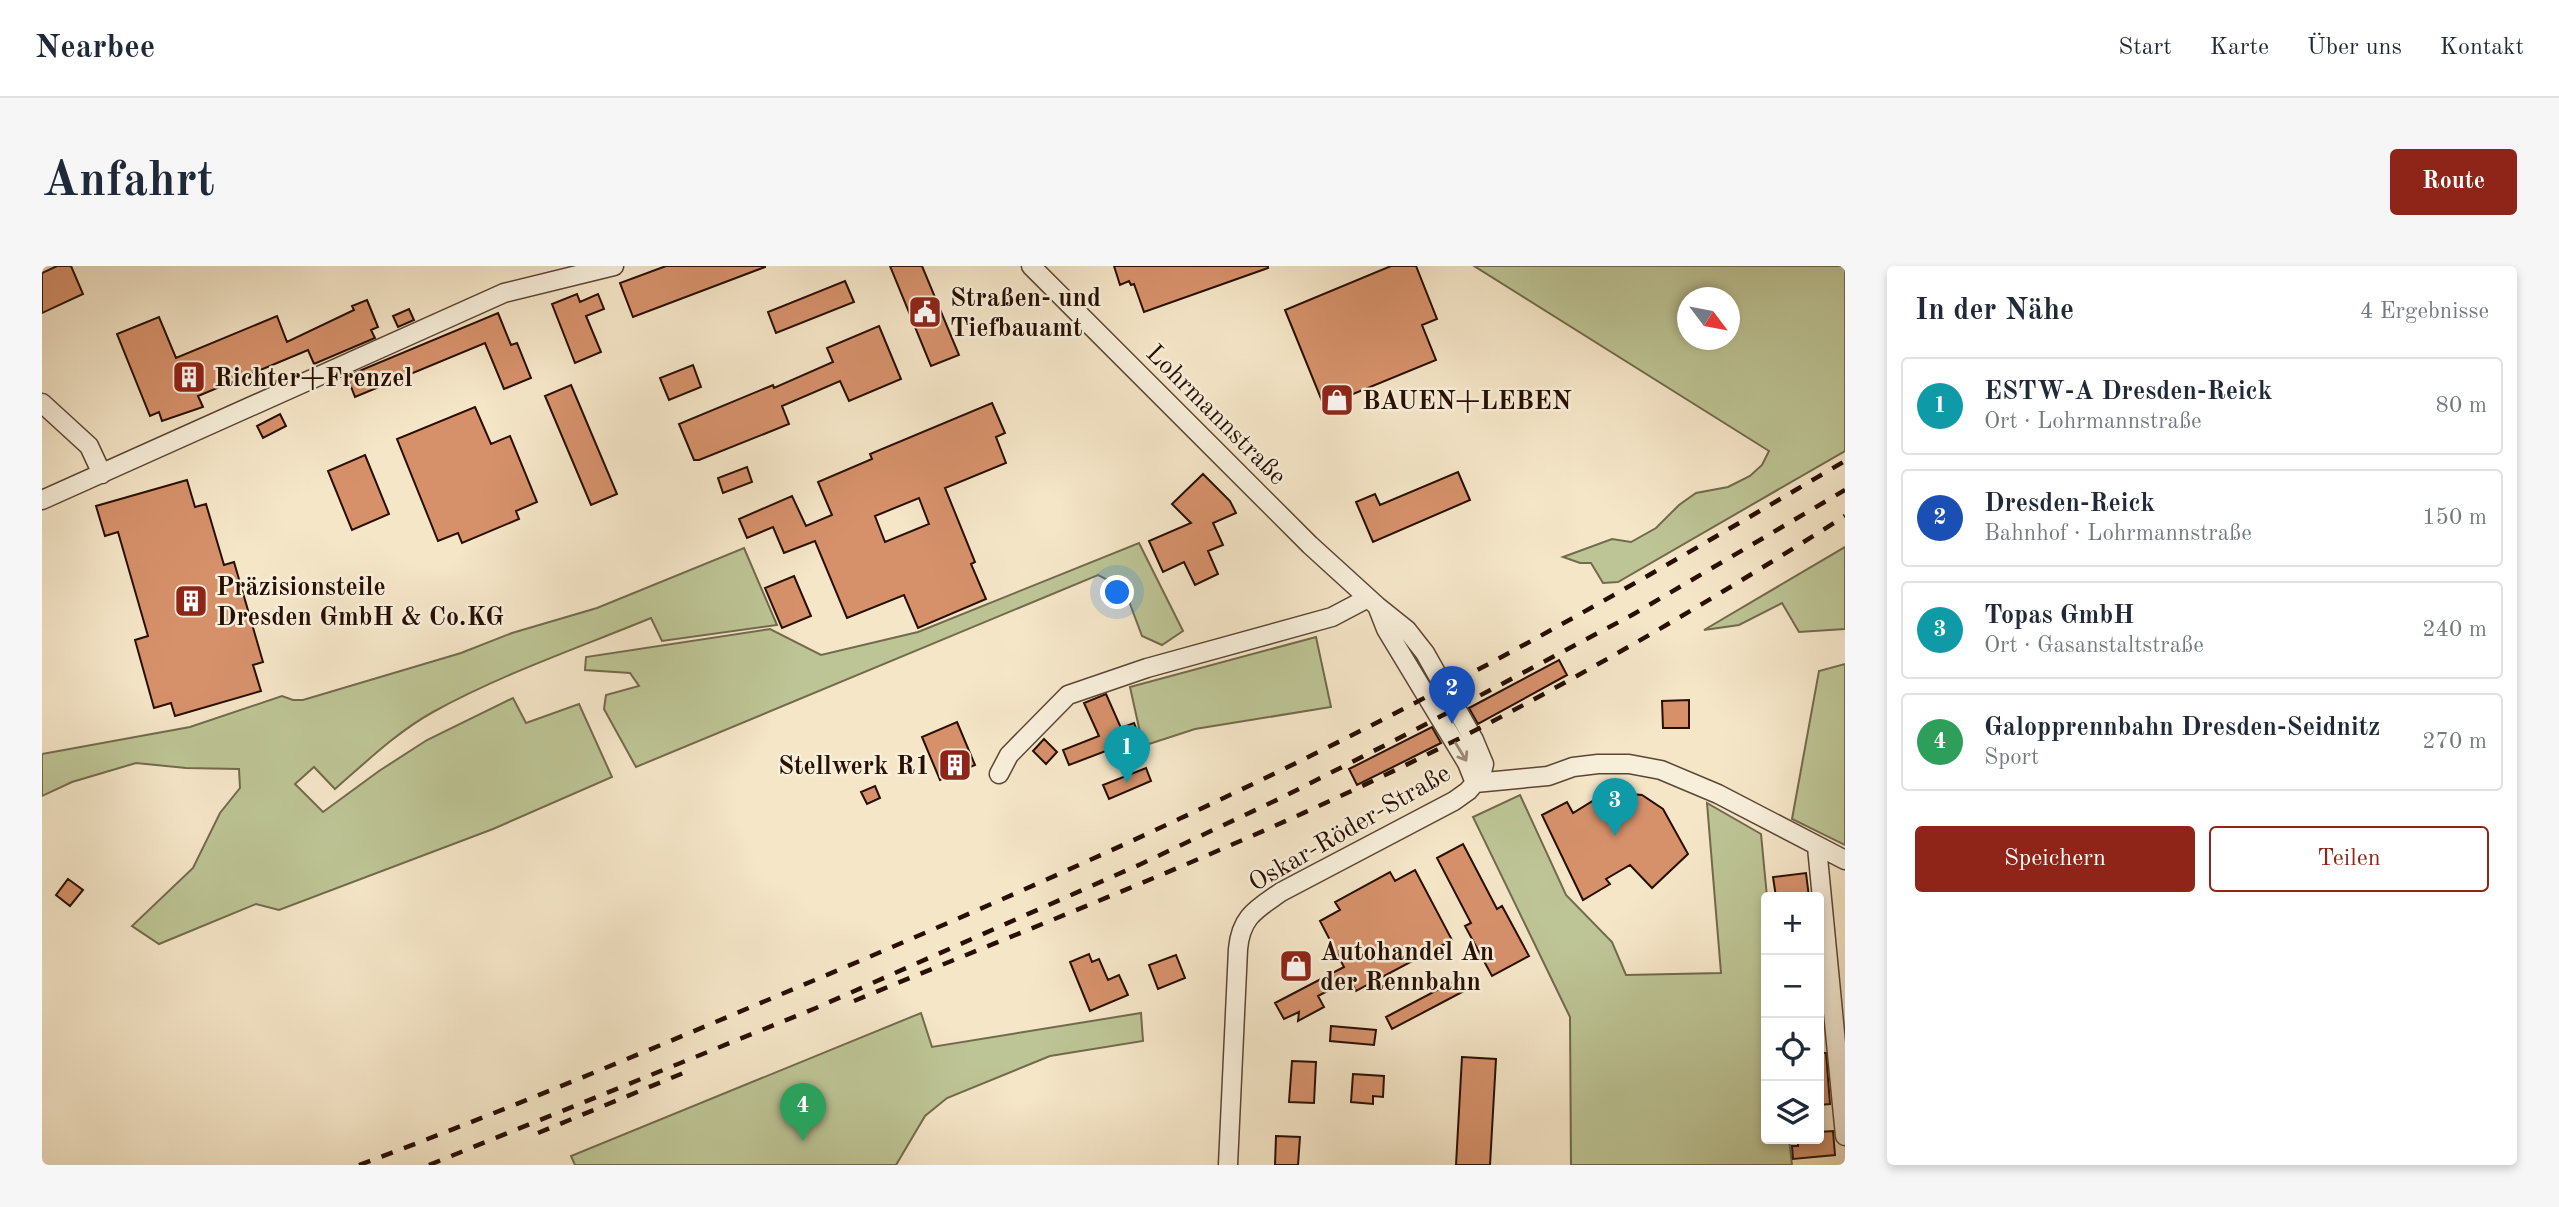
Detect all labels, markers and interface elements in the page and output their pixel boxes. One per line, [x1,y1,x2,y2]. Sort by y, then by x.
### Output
text: Nearbee [35,32,155,65]
text: Start [2118,36,2172,60]
text: Karte [2210,36,2269,60]
text: Über uns [2307,36,2402,60]
text: Kontakt [2440,36,2524,60]
button: Route [2390,149,2517,215]
text: Anfahrt [42,158,215,207]
place label: Straßen- und Tiefbauamt [950,286,1101,342]
north arrow [1677,287,1740,350]
public building icon: Straßen- und Tiefbauamt [906,293,944,331]
text: In der Nähe [1915,296,2074,326]
text: 4 Ergebnisse [2360,300,2489,323]
street label: Lohrmannstraße [1141,340,1291,490]
building icon: Richter+Frenzel [170,358,208,396]
place label: Richter+Frenzel [214,366,413,392]
text: ESTW-A Dresden-Reick [1984,379,2272,405]
shop icon: BAUEN+LEBEN [1318,381,1356,419]
place label: BAUEN+LEBEN [1362,389,1572,415]
text: 1 [1933,394,1947,417]
text: 80 m [2436,394,2487,417]
text: Ort · Lohrmannstraße [1984,410,2202,433]
text: Dresden-Reick [1984,491,2155,517]
text: 2 [1933,506,1947,529]
text: 150 m [2422,506,2487,529]
text: Bahnhof · Lohrmannstraße [1984,522,2252,545]
place label: Präzisionsteile Dresden GmbH & Co.KG [216,575,504,631]
your location [1100,575,1134,609]
building icon: Präzisionsteile Dresden GmbH & Co.KG [172,582,210,620]
text: Topas GmbH [1984,603,2135,629]
text: 3 [1933,618,1947,641]
text: 240 m [2422,618,2487,641]
text: Ort · Gasanstaltstraße [1984,634,2204,657]
pin: 2 [1429,666,1475,724]
text: Galopprennbahn Dresden-Seidnitz [1984,715,2380,741]
pin: 1 [1104,725,1150,783]
text: 4 [1933,730,1947,753]
text: 270 m [2422,730,2487,753]
one-way arrow [1455,741,1468,762]
building icon: Stellwerk R1 [936,746,974,784]
text: Sport [1984,746,2039,769]
place label: Stellwerk R1 [778,754,930,780]
street label: Oskar-Röder-Straße [1245,761,1455,897]
pin: 3 [1592,778,1638,836]
button: Speichern [1915,826,2195,892]
button: Teilen [2209,826,2489,892]
map controls [1761,892,1824,1144]
button: + [1761,892,1824,955]
place label: Autohandel An der Rennbahn [1320,940,1494,996]
shop icon: Autohandel An der Rennbahn [1277,947,1315,985]
button: − [1761,955,1824,1018]
button: locate [1761,1018,1824,1081]
button: layers [1761,1081,1824,1144]
pin: 4 [780,1083,826,1141]

